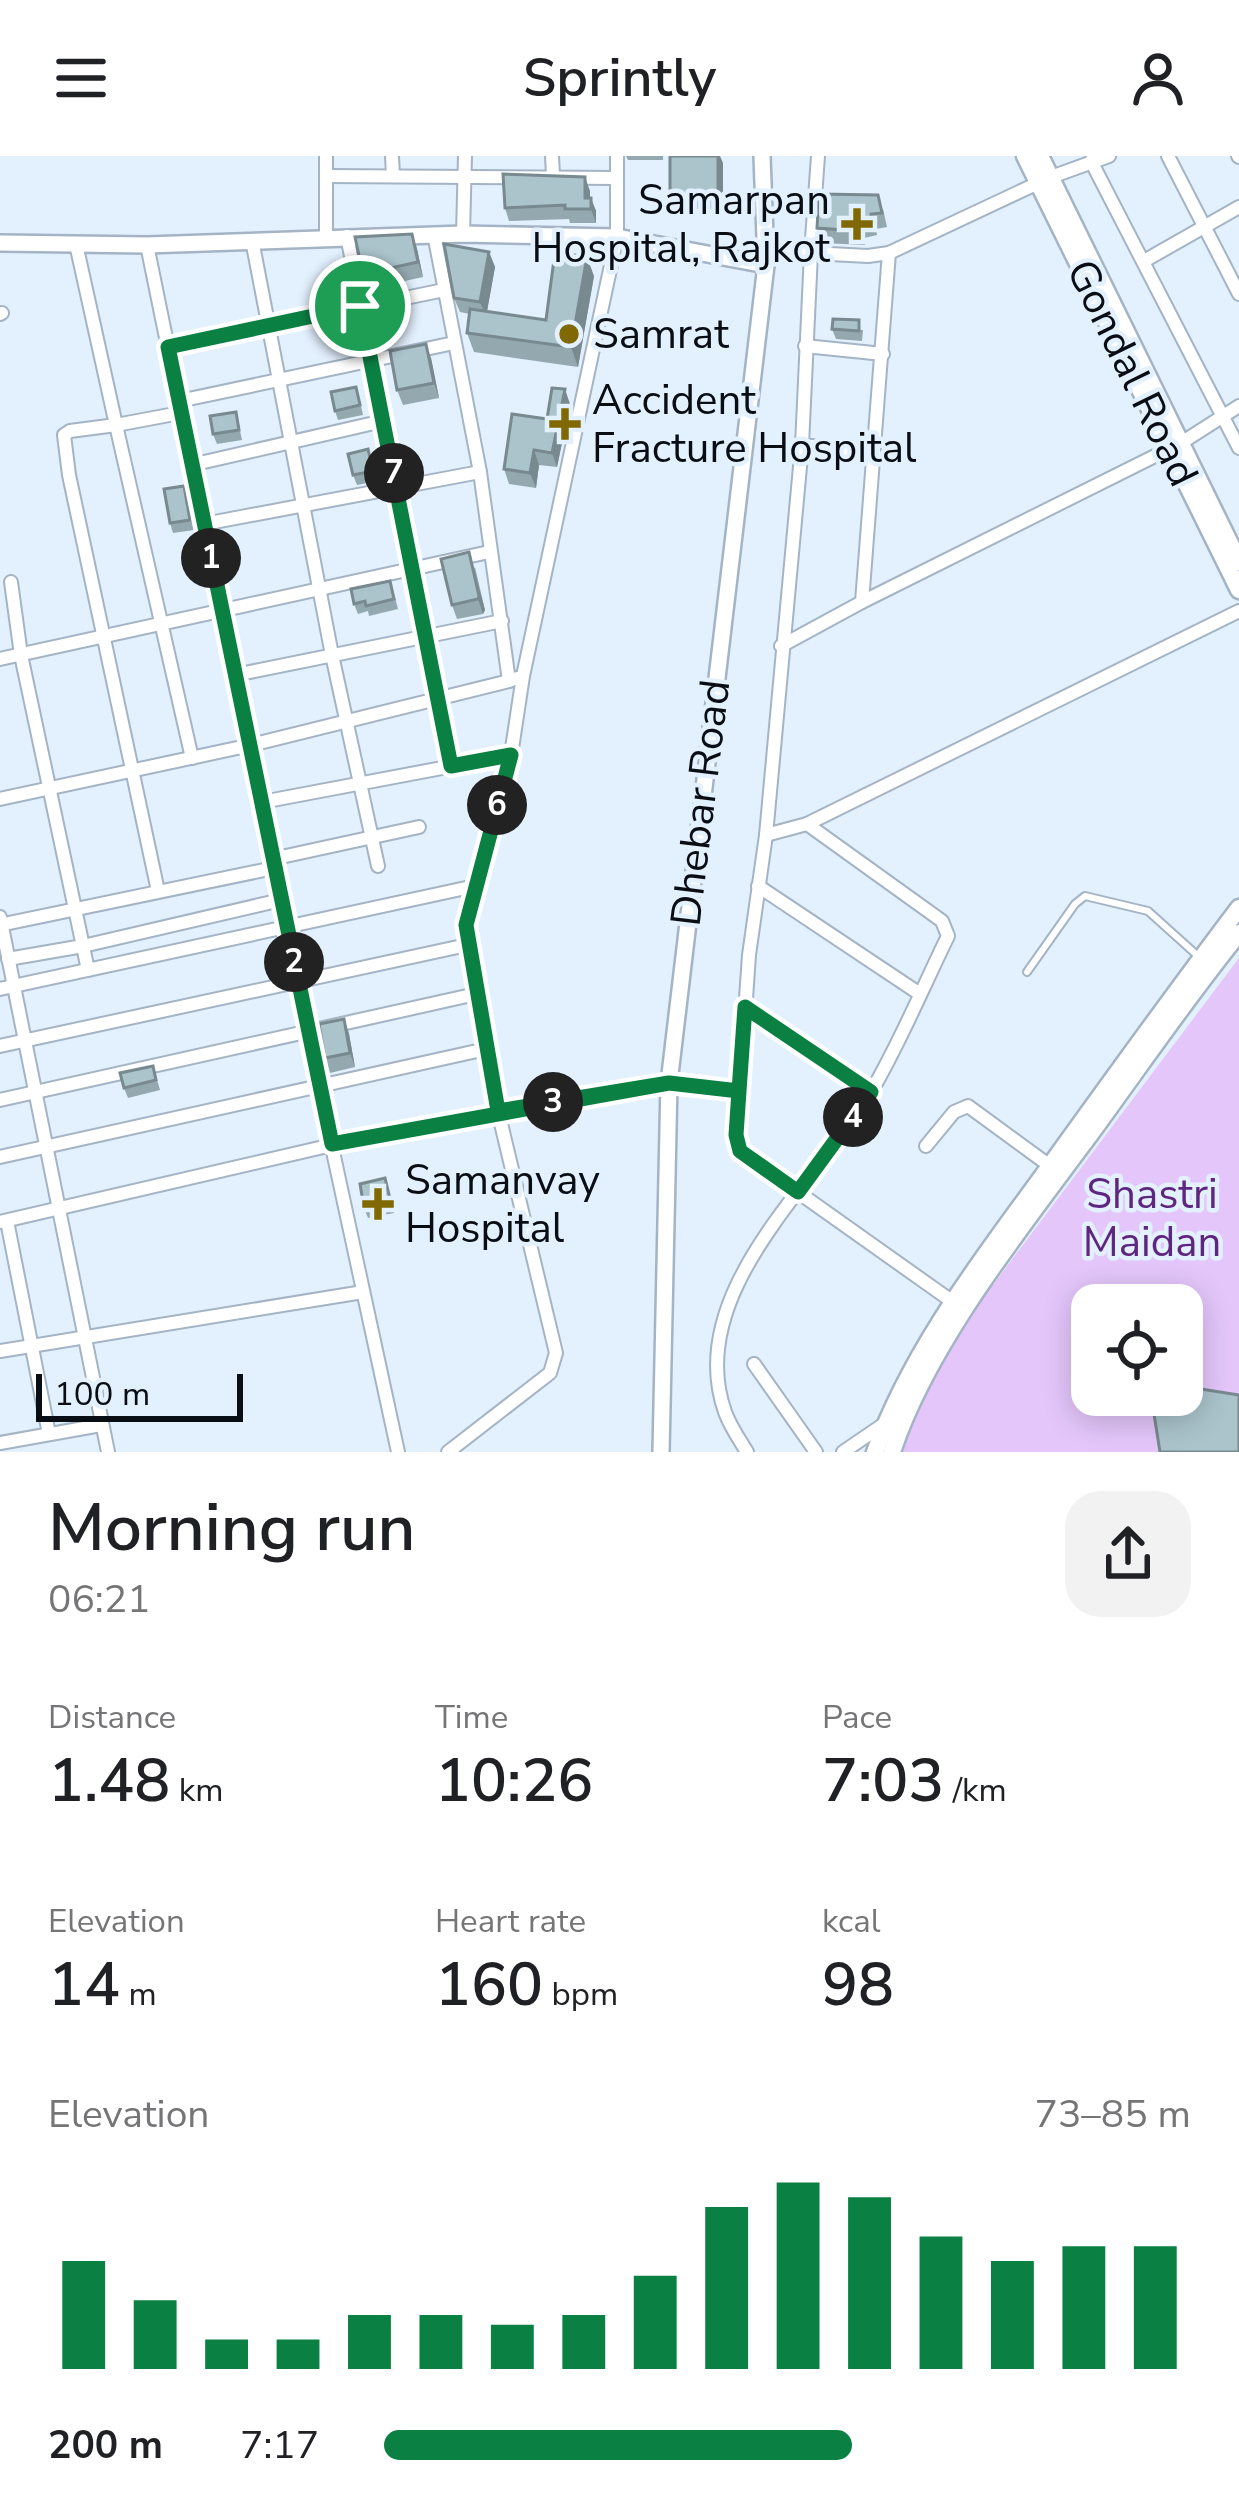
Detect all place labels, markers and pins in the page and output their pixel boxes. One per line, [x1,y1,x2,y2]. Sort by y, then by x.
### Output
place label: Samarpan Hospital, Rajkot [532,172,830,277]
marker: Samarpan Hospital, Rajkot [841,208,873,240]
pin [309,255,411,357]
place label: Samrat [593,306,729,363]
marker: Samrat [556,321,582,347]
place label: Accident Fracture Hospital [592,372,917,477]
marker: Accident Fracture Hospital [549,408,581,440]
pin: 7 [364,443,424,503]
pin: 1 [181,528,241,588]
pin: 6 [467,775,527,835]
pin: 2 [264,932,324,992]
pin: 3 [523,1072,583,1132]
pin: 4 [823,1087,883,1147]
place label: Samanvay Hospital [405,1152,600,1257]
marker: Samanvay Hospital [362,1188,394,1220]

